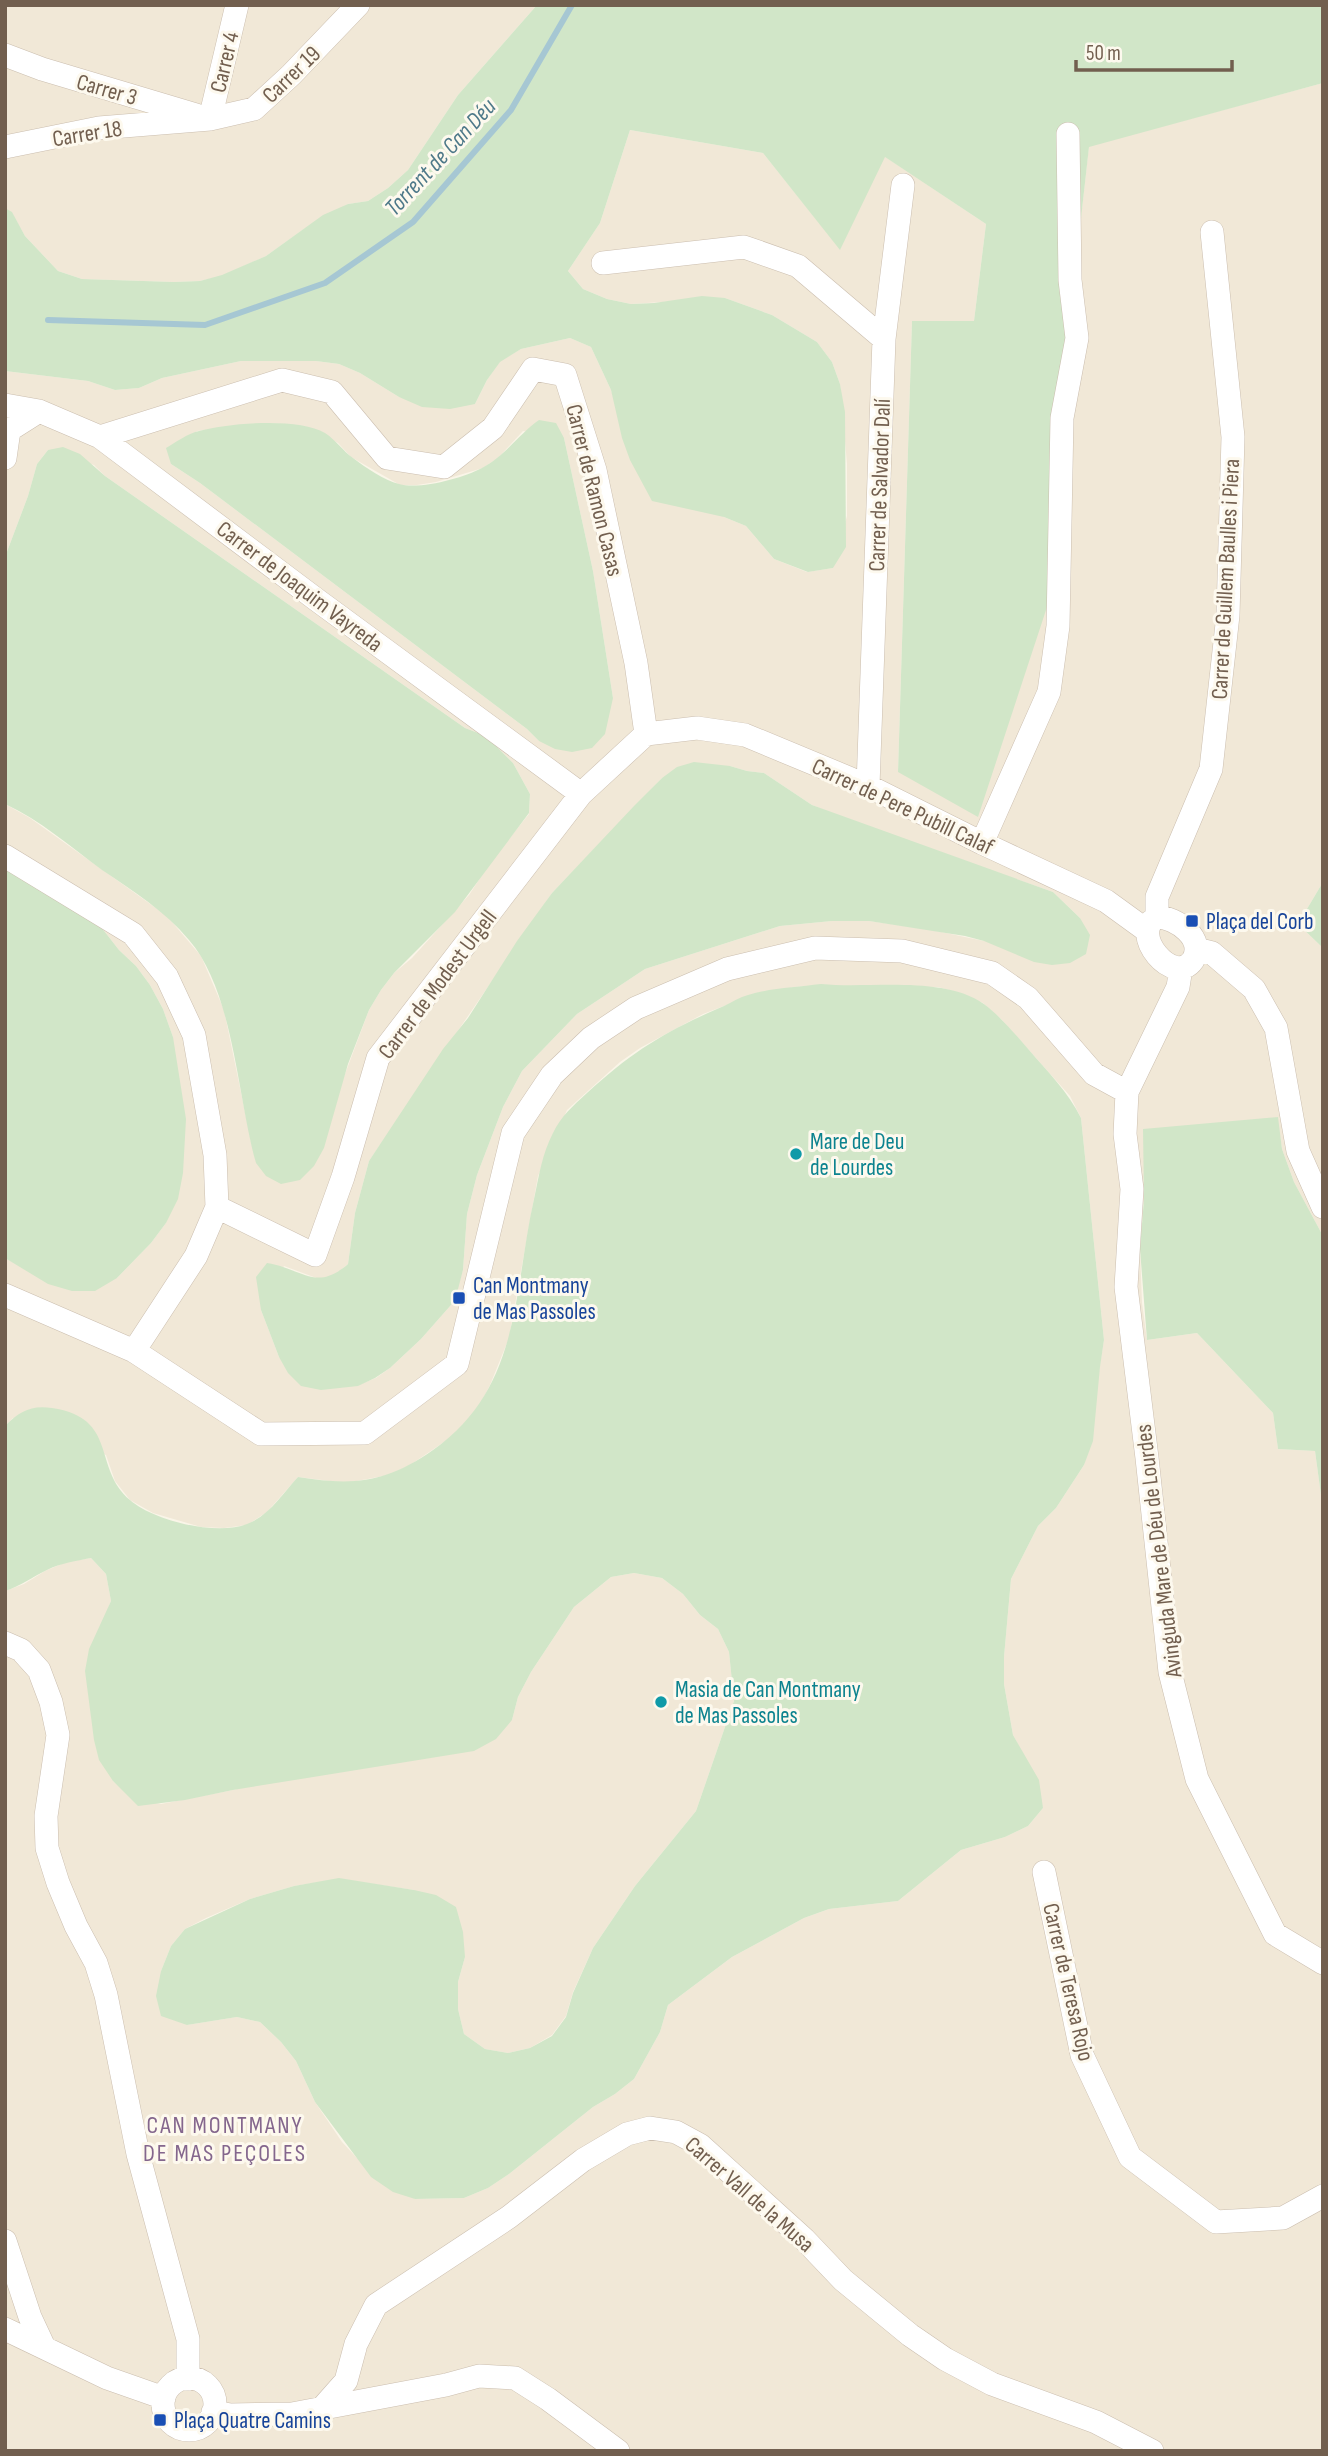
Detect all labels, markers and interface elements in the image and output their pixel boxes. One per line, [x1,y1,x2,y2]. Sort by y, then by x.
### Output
scale bar [1076,28,1232,72]
street label: Carrer 4 [204,29,246,95]
street label: Carrer 19 [257,40,327,109]
text: 50 m [1086,41,1121,66]
street label: Carrer 3 [73,68,140,112]
water label: Torrent de Can Déu [379,93,502,222]
street label: Carrer 18 [50,115,124,153]
street label: Carrer de Salvador Dalí [863,397,897,572]
street label: Carrer de Ramon Casas [559,401,629,579]
street label: Carrer de Guillem Baulles i Piera [1206,458,1246,700]
street label: Carrer de Joaquim Vayreda [211,515,388,658]
street label: Carrer de Pere Pubill Calaf [807,753,998,861]
street label: Carrer de Modest Urgell [373,904,503,1065]
place label: Plaça del Corb [1206,908,1314,936]
marker: Plaça del Corb [1184,913,1200,929]
place label: Mare de Deu de Lourdes [810,1128,904,1182]
marker: Mare de Deu de Lourdes [788,1146,804,1162]
place label: Can Montmany de Mas Passoles [473,1272,596,1326]
marker: Can Montmany de Mas Passoles [451,1290,467,1306]
street label: Avinguda Mare de Déu de Lourdes [1130,1423,1189,1680]
place label: Masia de Can Montmany de Mas Passoles [675,1676,861,1730]
marker: Masia de Can Montmany de Mas Passoles [653,1694,669,1710]
street label: Carrer de Teresa Rojo [1036,1901,1100,2064]
district label: CAN MONTMANY DE MAS PEÇOLES [143,2111,307,2168]
street label: Carrer Vall de la Musa [679,2131,820,2259]
place label: Plaça Quatre Camins [174,2407,331,2435]
marker: Plaça Quatre Camins [152,2412,168,2428]

